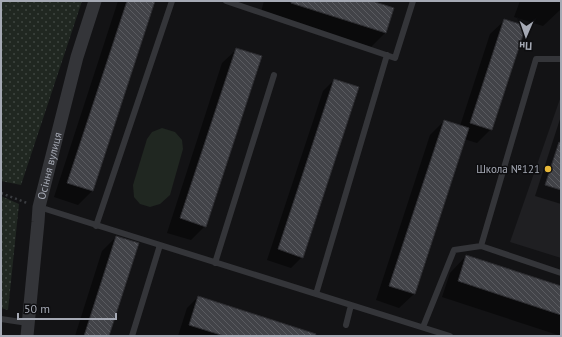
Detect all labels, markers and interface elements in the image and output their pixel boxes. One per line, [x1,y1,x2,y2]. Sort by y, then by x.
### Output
north arrow [506,16,546,56]
text: Пн [519,39,532,53]
street label: Осіння вулиця [34,131,65,201]
place label: Школа №121 [476,162,540,176]
marker: Школа №121 [543,164,553,174]
scale bar [18,295,116,321]
text: 50 m [24,301,50,316]

